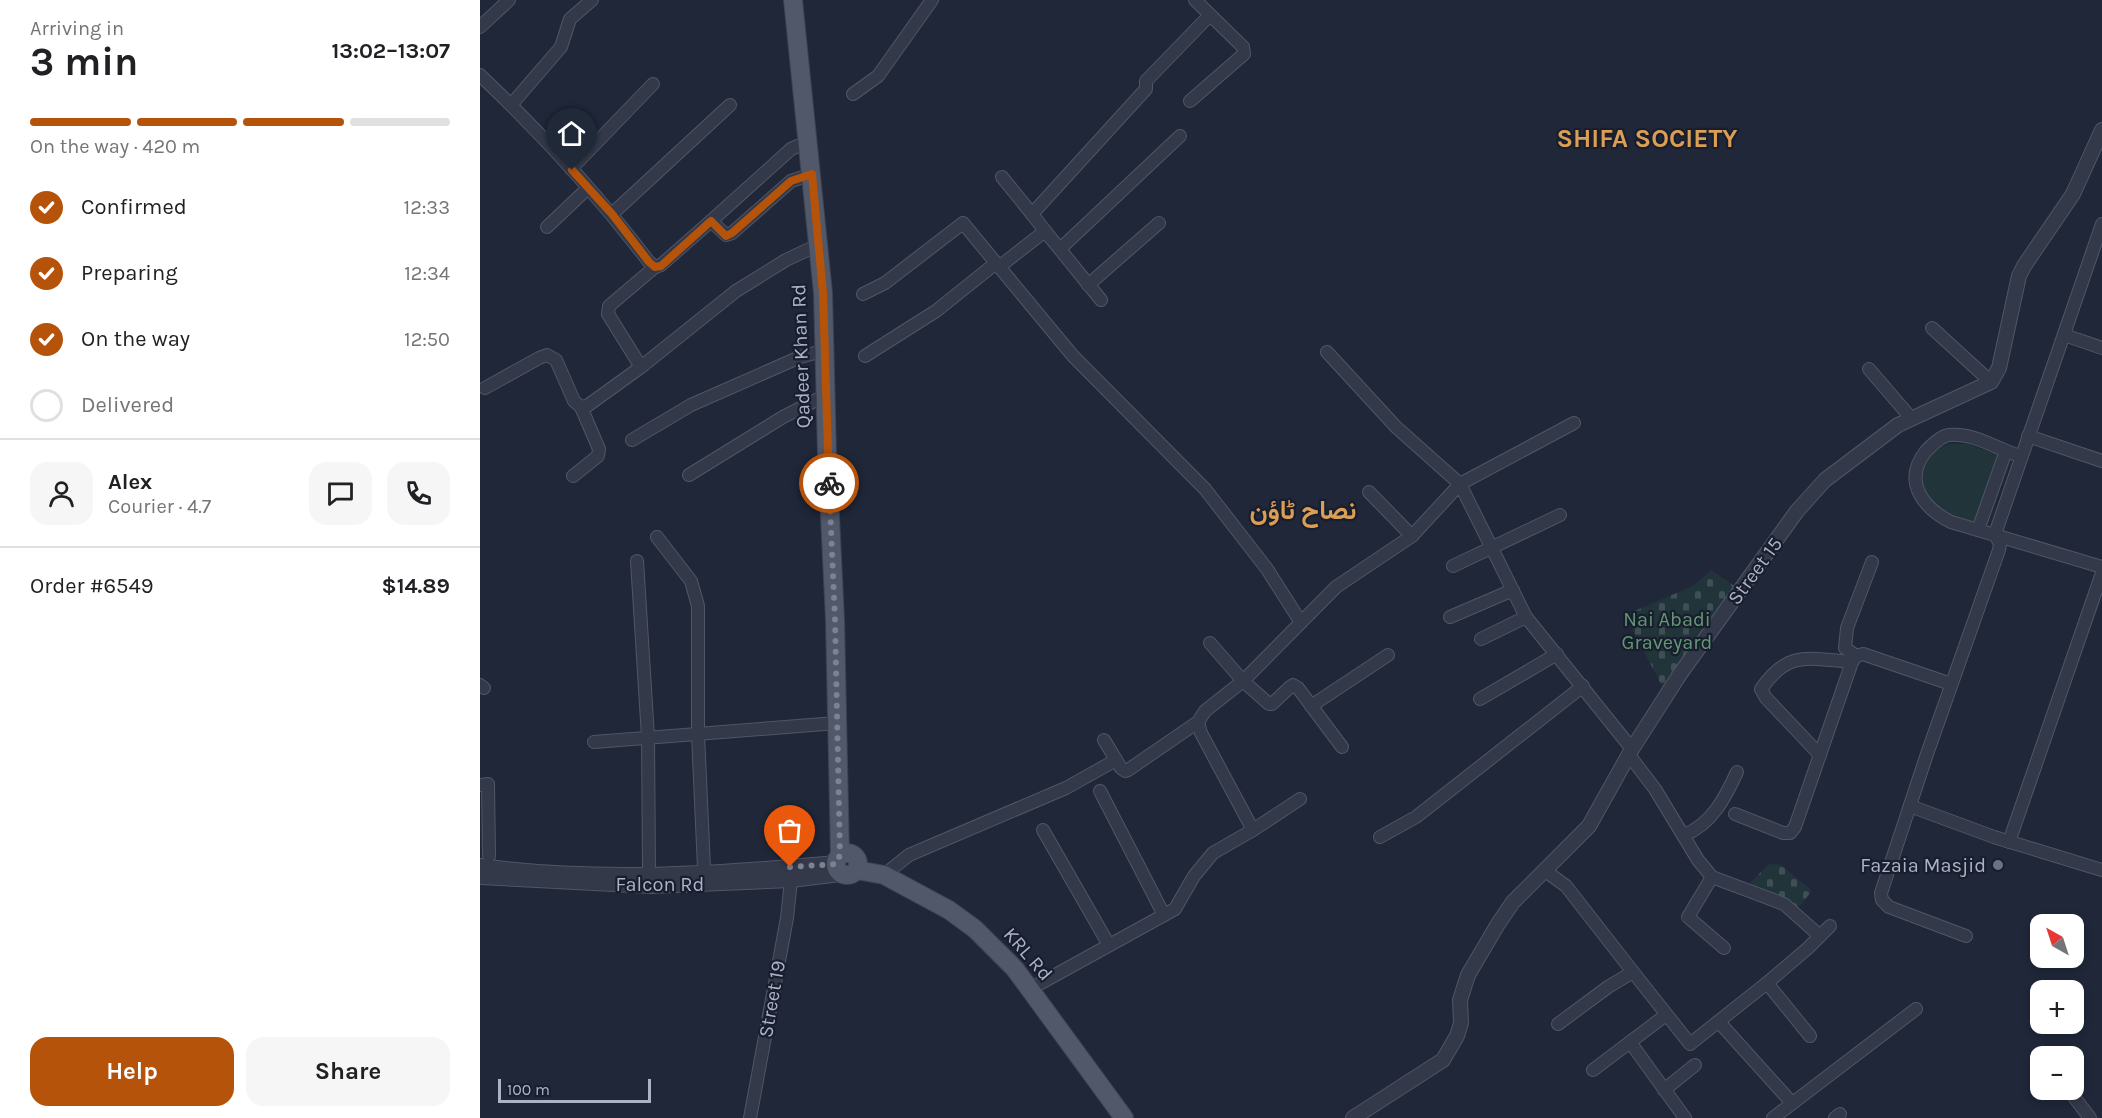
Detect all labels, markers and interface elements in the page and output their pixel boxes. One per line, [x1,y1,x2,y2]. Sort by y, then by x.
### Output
text: Arriving in [30,17,124,40]
text: 13:02–13:07 [331,38,450,64]
text: 3 min [30,39,138,85]
pin [546,108,597,170]
icon: home [555,117,588,150]
district label: SHIFA SOCIETY [1556,123,1738,154]
text: On the way · 420 m [30,135,200,158]
icon: check [30,191,63,224]
text: Confirmed [81,194,187,220]
text: 12:33 [404,196,450,219]
icon: check [30,257,63,290]
text: Preparing [81,260,178,286]
text: 12:34 [404,262,450,285]
street label: Qadeer Khan Rd [787,283,815,429]
icon: check [30,323,63,356]
text: On the way [81,326,190,352]
text: 12:50 [404,328,450,351]
text: Delivered [81,392,174,418]
courier [799,453,859,513]
button: person [30,462,93,525]
button: chat [309,462,372,525]
button: phone [387,462,450,525]
icon: bike [813,467,846,500]
text: Alex [108,469,152,495]
text: Courier · 4.7 [108,495,211,518]
district label: نصاح ٹاؤن [1250,495,1356,528]
street label: Street 15 [1723,533,1787,609]
text: Order #6549 [30,573,154,599]
text: $14.89 [382,573,450,599]
park label: Nai Abadi Graveyard [1622,608,1712,654]
pin [764,805,815,867]
icon: bag [773,814,806,847]
place label: Fazaia Masjid [1860,854,1986,877]
marker: Fazaia Masjid [1991,858,2005,872]
street label: Falcon Rd [616,873,704,896]
north arrow [2030,914,2084,968]
map controls [2030,914,2084,1100]
street label: KRL Rd [999,923,1057,985]
street label: Street 19 [754,959,790,1039]
button: + [2030,980,2084,1034]
button: Help [30,1037,234,1106]
button: Share [246,1037,450,1106]
button: − [2030,1046,2084,1100]
scale bar [498,1076,651,1104]
text: 100 m [507,1080,550,1099]

